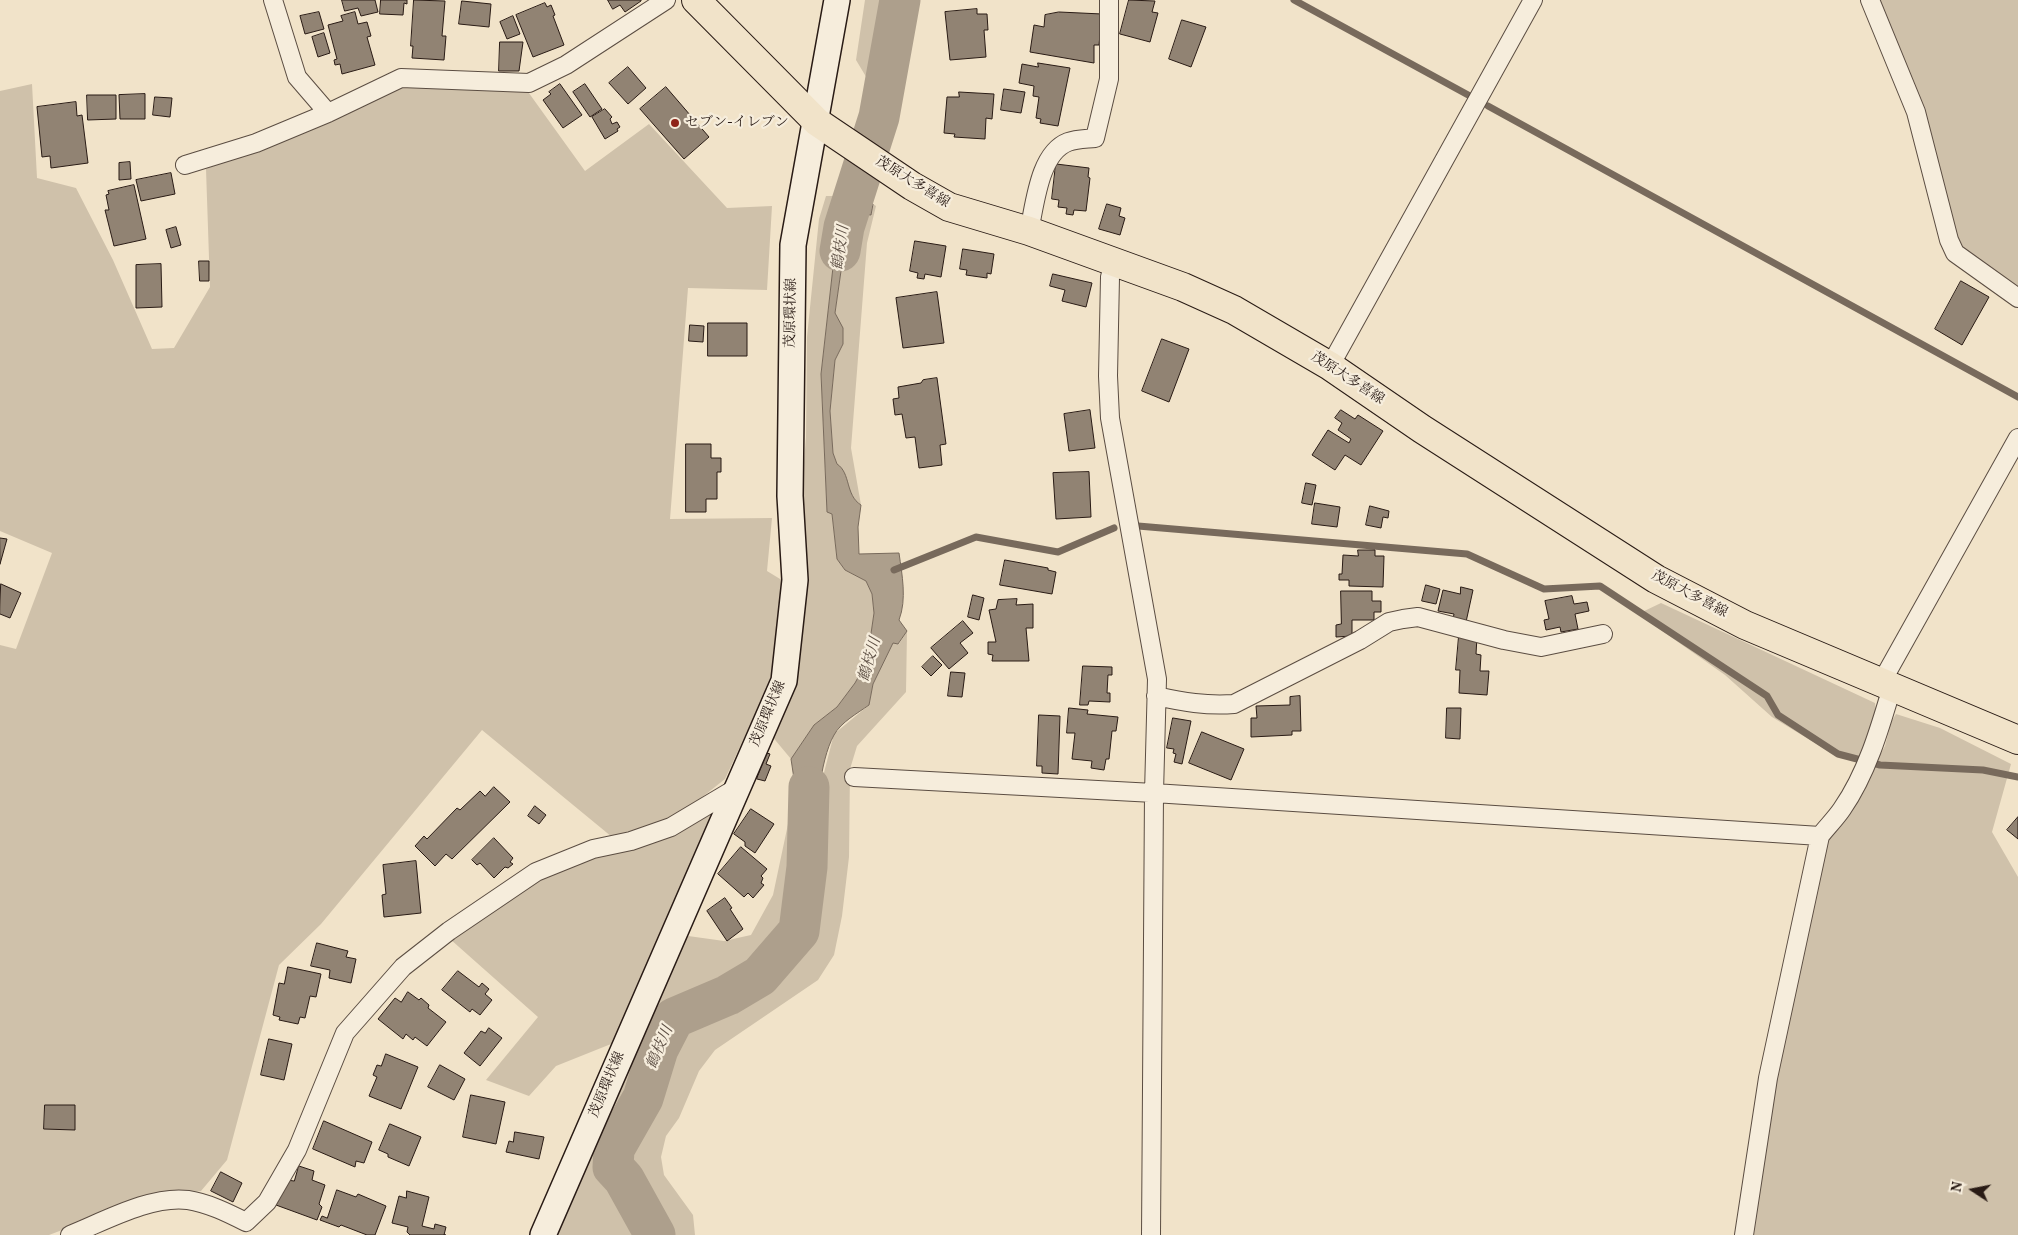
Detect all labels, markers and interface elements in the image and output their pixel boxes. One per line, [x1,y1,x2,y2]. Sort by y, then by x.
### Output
place label: セブン-イレブン [685,115,789,131]
marker: セブン-イレブン [669,117,681,129]
street label: 茂原大多喜線 [872,154,952,212]
water label: 鶴枝川 [830,224,854,272]
street label: 茂原環状線 [783,278,801,348]
street label: 茂原大多喜線 [1307,349,1387,409]
street label: 茂原大多喜線 [1648,568,1730,622]
water label: 鶴枝川 [856,636,886,684]
street label: 茂原環状線 [748,679,790,749]
water label: 鶴枝川 [644,1024,678,1072]
street label: 茂原環状線 [587,1050,629,1120]
north arrow [1948,1165,1998,1215]
text: N [1947,1180,1968,1194]

